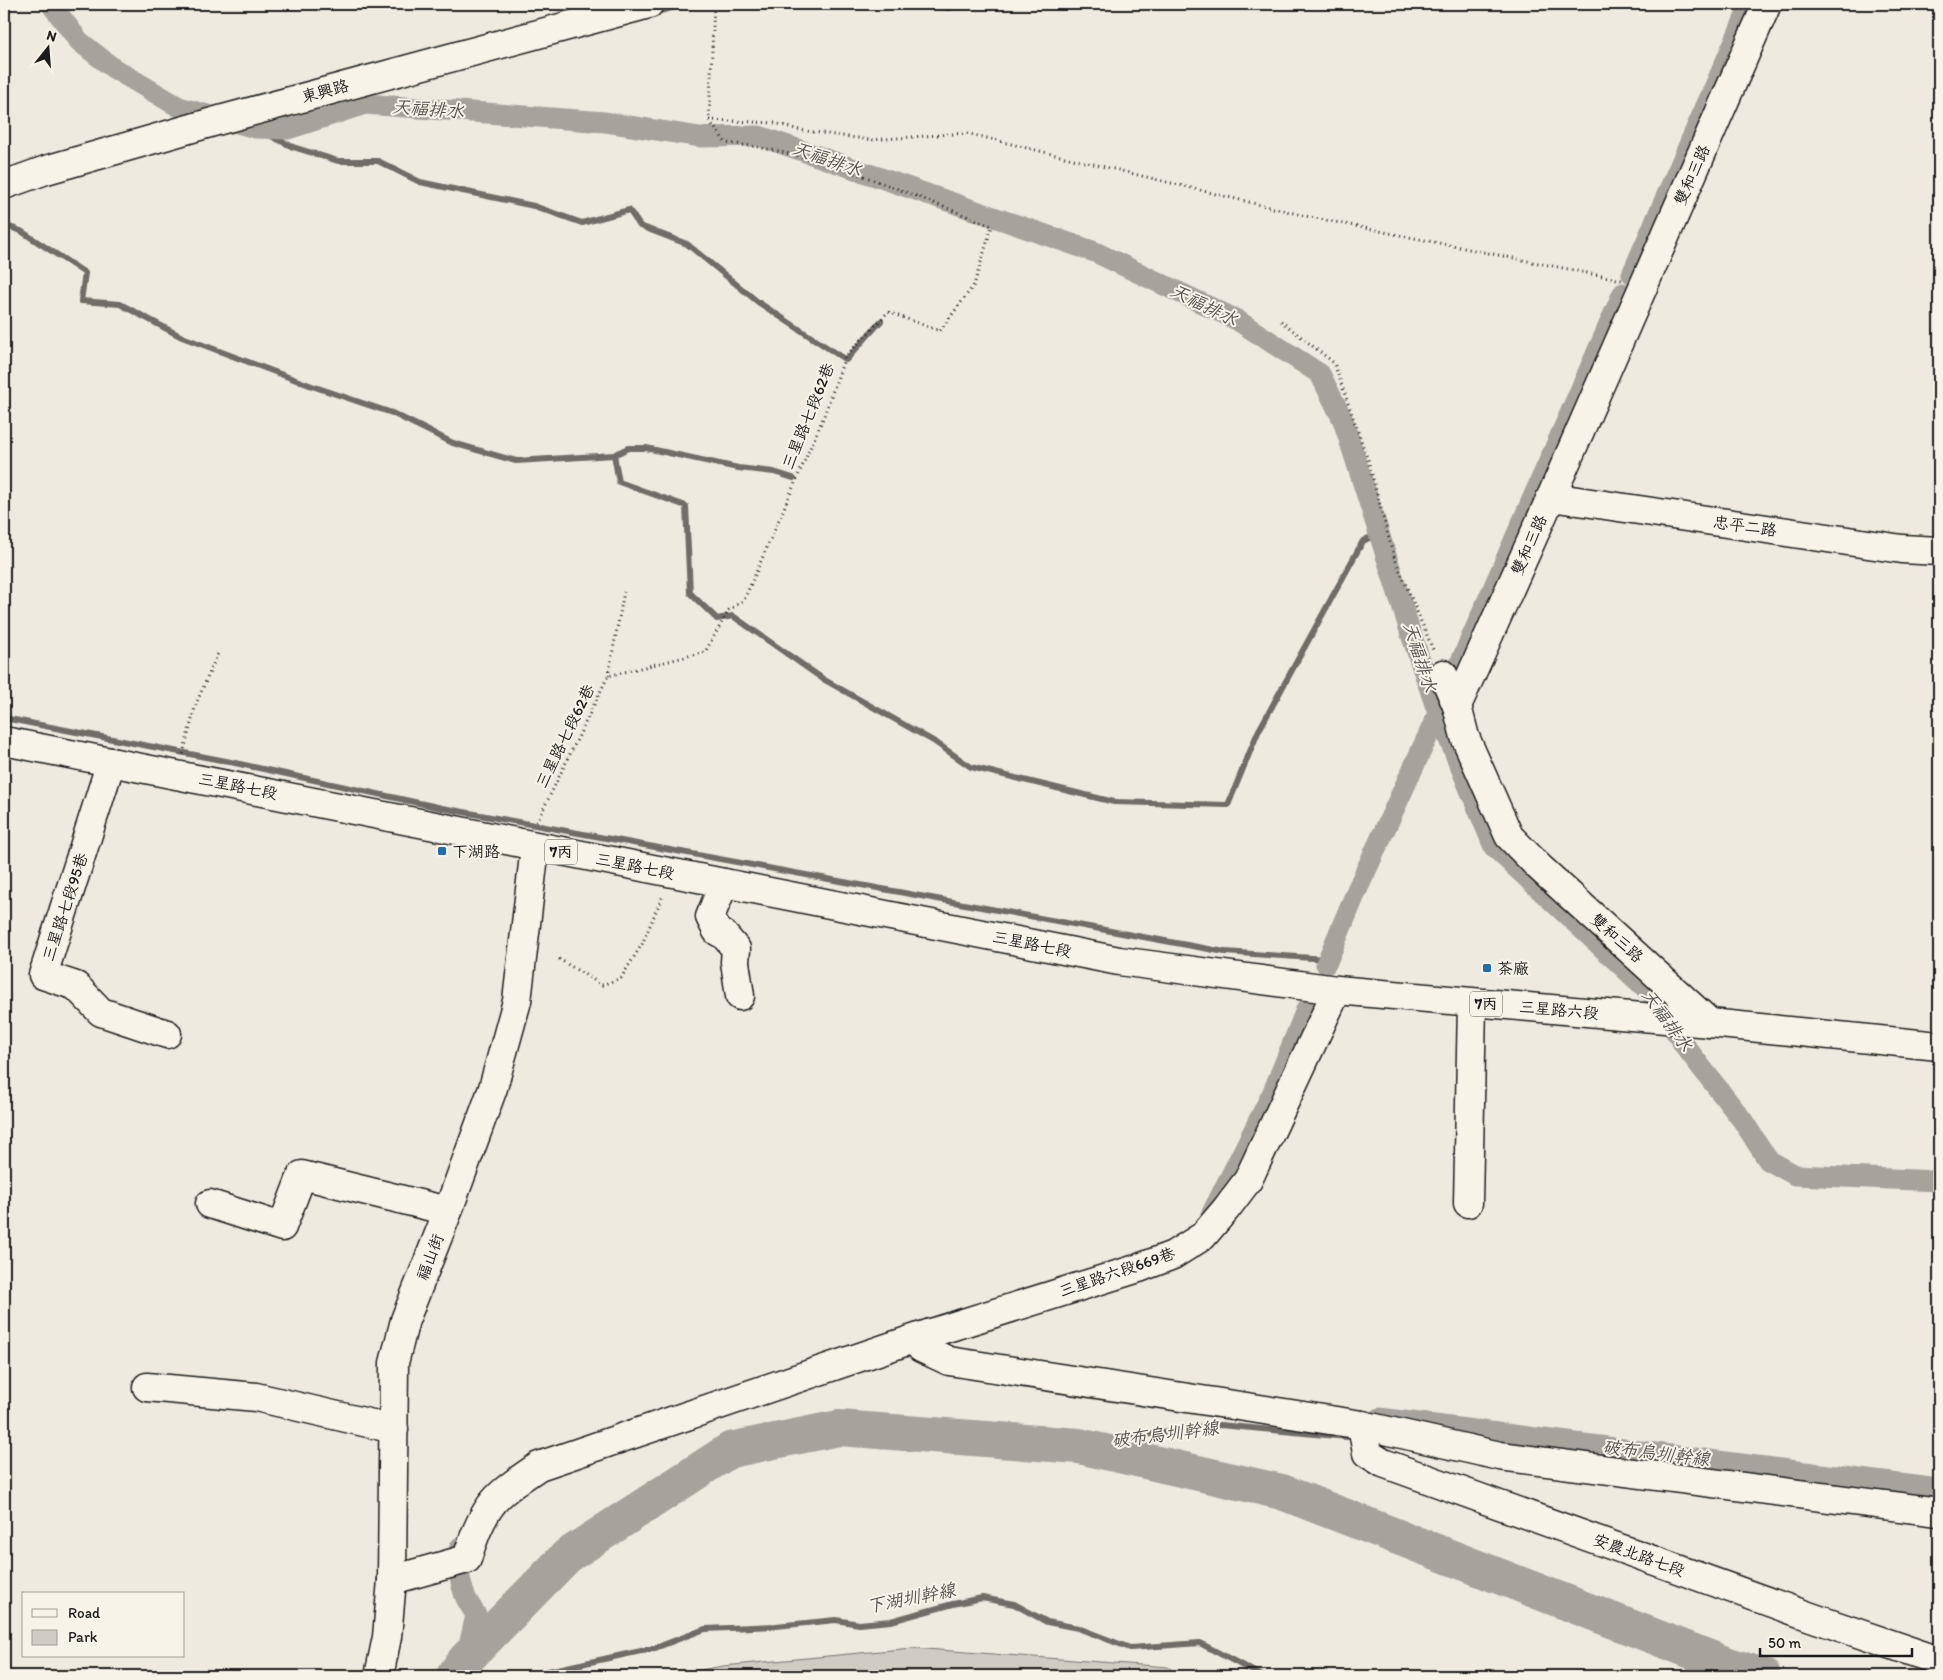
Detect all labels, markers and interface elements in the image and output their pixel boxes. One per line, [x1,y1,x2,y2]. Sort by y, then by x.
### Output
north arrow [22,22,72,72]
text: N [45,27,59,46]
street label: 東興路 [299,76,351,106]
water label: 天福排水 [391,96,466,123]
water label: 天福排水 [789,137,866,181]
street label: 雙和三路 [1670,142,1714,208]
water label: 天福排水 [1167,279,1242,331]
street label: 三星路七段62巷 [778,360,838,472]
street label: 雙和三路 [1507,512,1551,578]
street label: 忠平二路 [1712,512,1778,540]
water label: 天福排水 [1398,619,1442,696]
street label: 三星路七段62巷 [532,681,598,791]
street label: 三星路七段 [197,769,279,803]
road number: 7丙 [545,840,577,864]
place label: 下湖路 [452,842,500,861]
marker: 下湖路 [436,845,448,857]
street label: 三星路七段 [594,849,676,883]
street label: 三星路七段95巷 [39,850,91,964]
street label: 雙和三路 [1587,910,1647,966]
street label: 三星路七段 [991,927,1073,961]
place label: 茶廠 [1497,959,1529,978]
marker: 茶廠 [1481,962,1493,974]
water label: 天福排水 [1637,984,1698,1056]
road number: 7丙 [1470,992,1502,1016]
street label: 三星路六段 [1518,997,1600,1023]
street label: 福山街 [413,1231,447,1283]
street label: 三星路六段669巷 [1057,1243,1177,1301]
water label: 破布烏圳幹線 [1110,1416,1221,1451]
water label: 破布烏圳幹線 [1601,1436,1712,1471]
street label: 安農北路七段 [1591,1530,1687,1580]
water label: 下湖圳幹線 [865,1578,958,1617]
legend [22,1592,185,1658]
text: Road [68,1604,101,1622]
scale bar [1760,1625,1913,1657]
text: Park [68,1628,98,1646]
text: 50 m [1768,1634,1801,1652]

